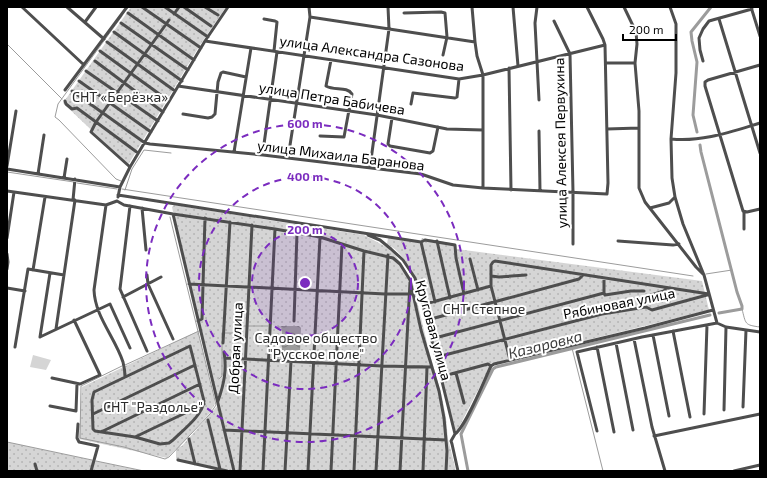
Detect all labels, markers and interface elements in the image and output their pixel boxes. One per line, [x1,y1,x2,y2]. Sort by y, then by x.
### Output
scale bar [623,16,676,42]
text: 200 m [629,22,663,36]
street label: улица Александра Сазонова [279,32,465,74]
street label: улица Алексея Первухина [550,58,570,228]
street label: улица Петра Бабичева [258,78,406,118]
park label: СНТ «Берёзка» [72,88,168,105]
text: 600 m [287,116,323,130]
street label: улица Михаила Баранова [256,136,426,174]
text: 400 m [287,169,323,183]
text: 200 m [287,222,323,236]
centre of rings [298,276,312,290]
street label: Круговая улица [412,278,456,382]
street label: Рябиновая улица [562,284,676,322]
park label: СНТ Степное [443,300,525,317]
street label: Добрая улица [224,302,246,394]
water label: Казаровка [506,326,584,362]
park label: Садовое общество "Русское поле" [255,329,377,362]
park label: СНТ "Раздолье" [103,398,203,415]

